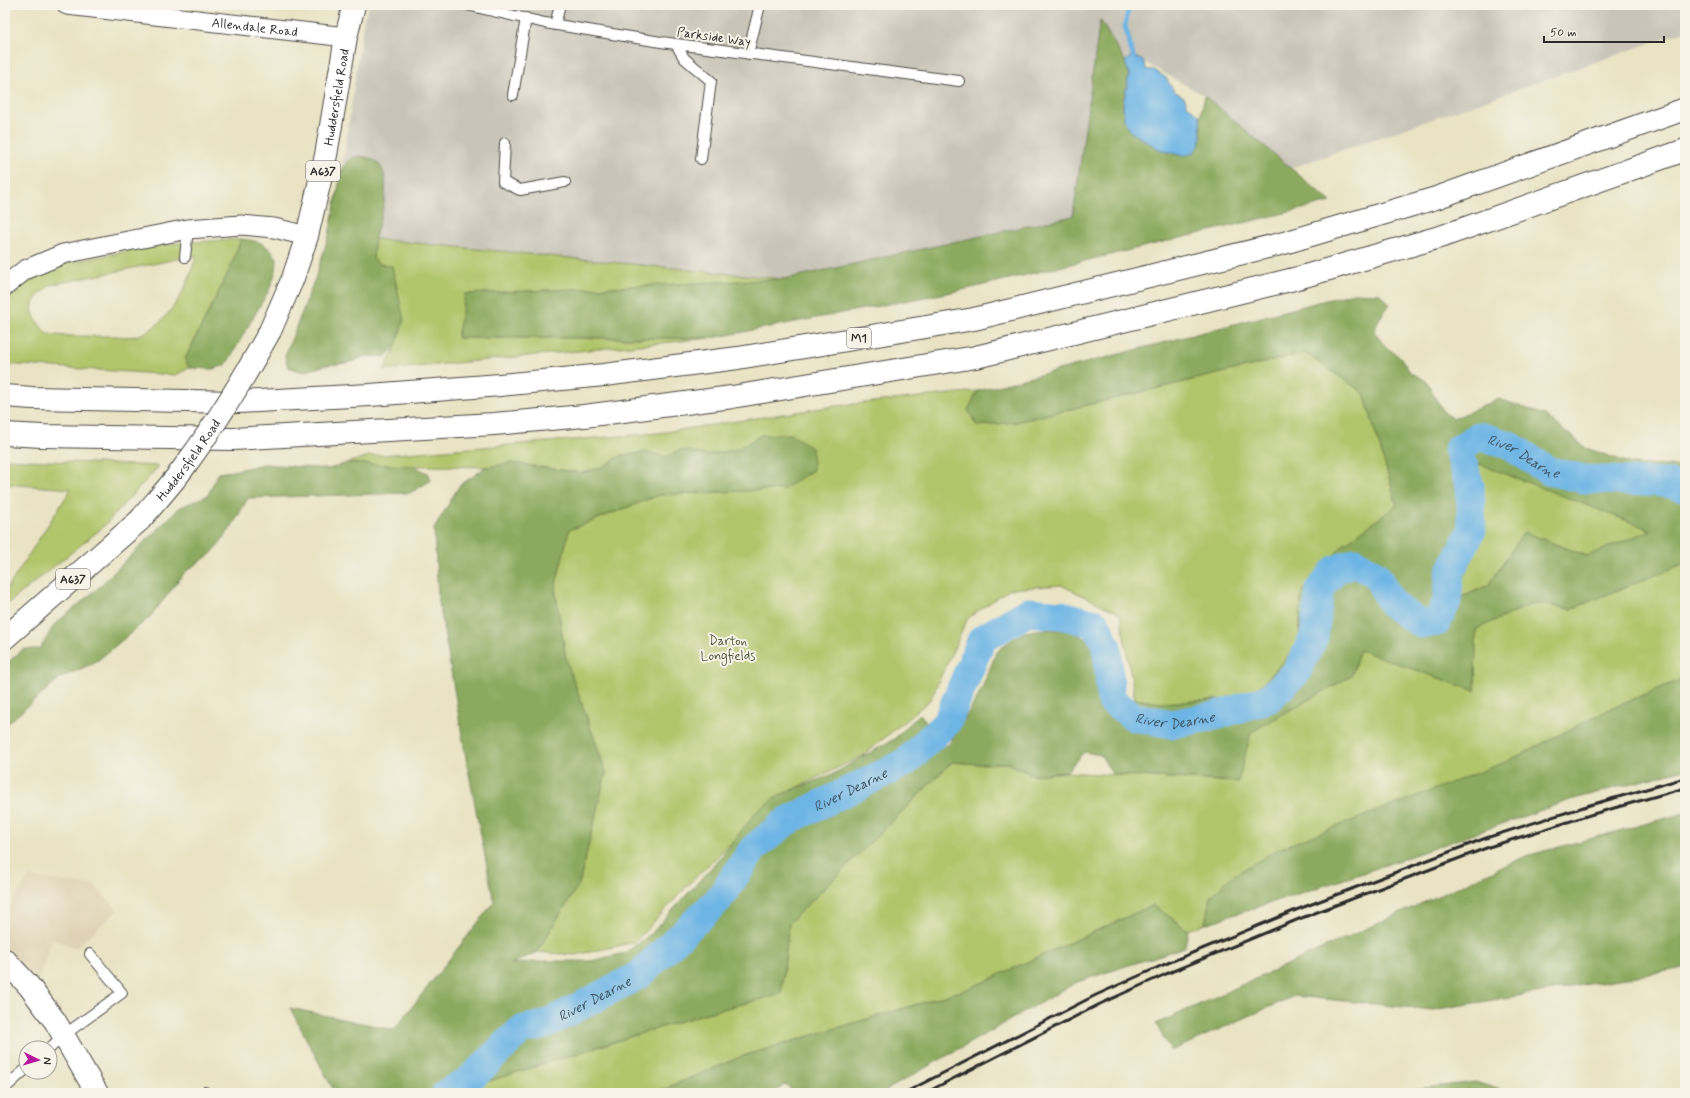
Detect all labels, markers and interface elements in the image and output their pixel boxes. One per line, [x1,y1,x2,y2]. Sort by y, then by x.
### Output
street label: Allendale Road [211,15,298,41]
scale bar [1544,18,1664,44]
street label: Parkside Way [676,24,752,51]
text: 50 m [1550,25,1577,41]
street label: Huddersfield Road [321,48,354,147]
road number: A637 [306,161,340,181]
road number: M1 [847,328,871,348]
street label: Huddersfield Road [153,416,225,505]
water label: River Dearne [1485,431,1562,483]
road number: A637 [56,569,90,589]
park label: Darton Longfields [701,633,755,666]
water label: River Dearne [1134,708,1217,734]
water label: River Dearne [811,764,891,816]
water label: River Dearne [555,972,635,1026]
north arrow [18,1040,58,1080]
text: N [40,1057,54,1065]

